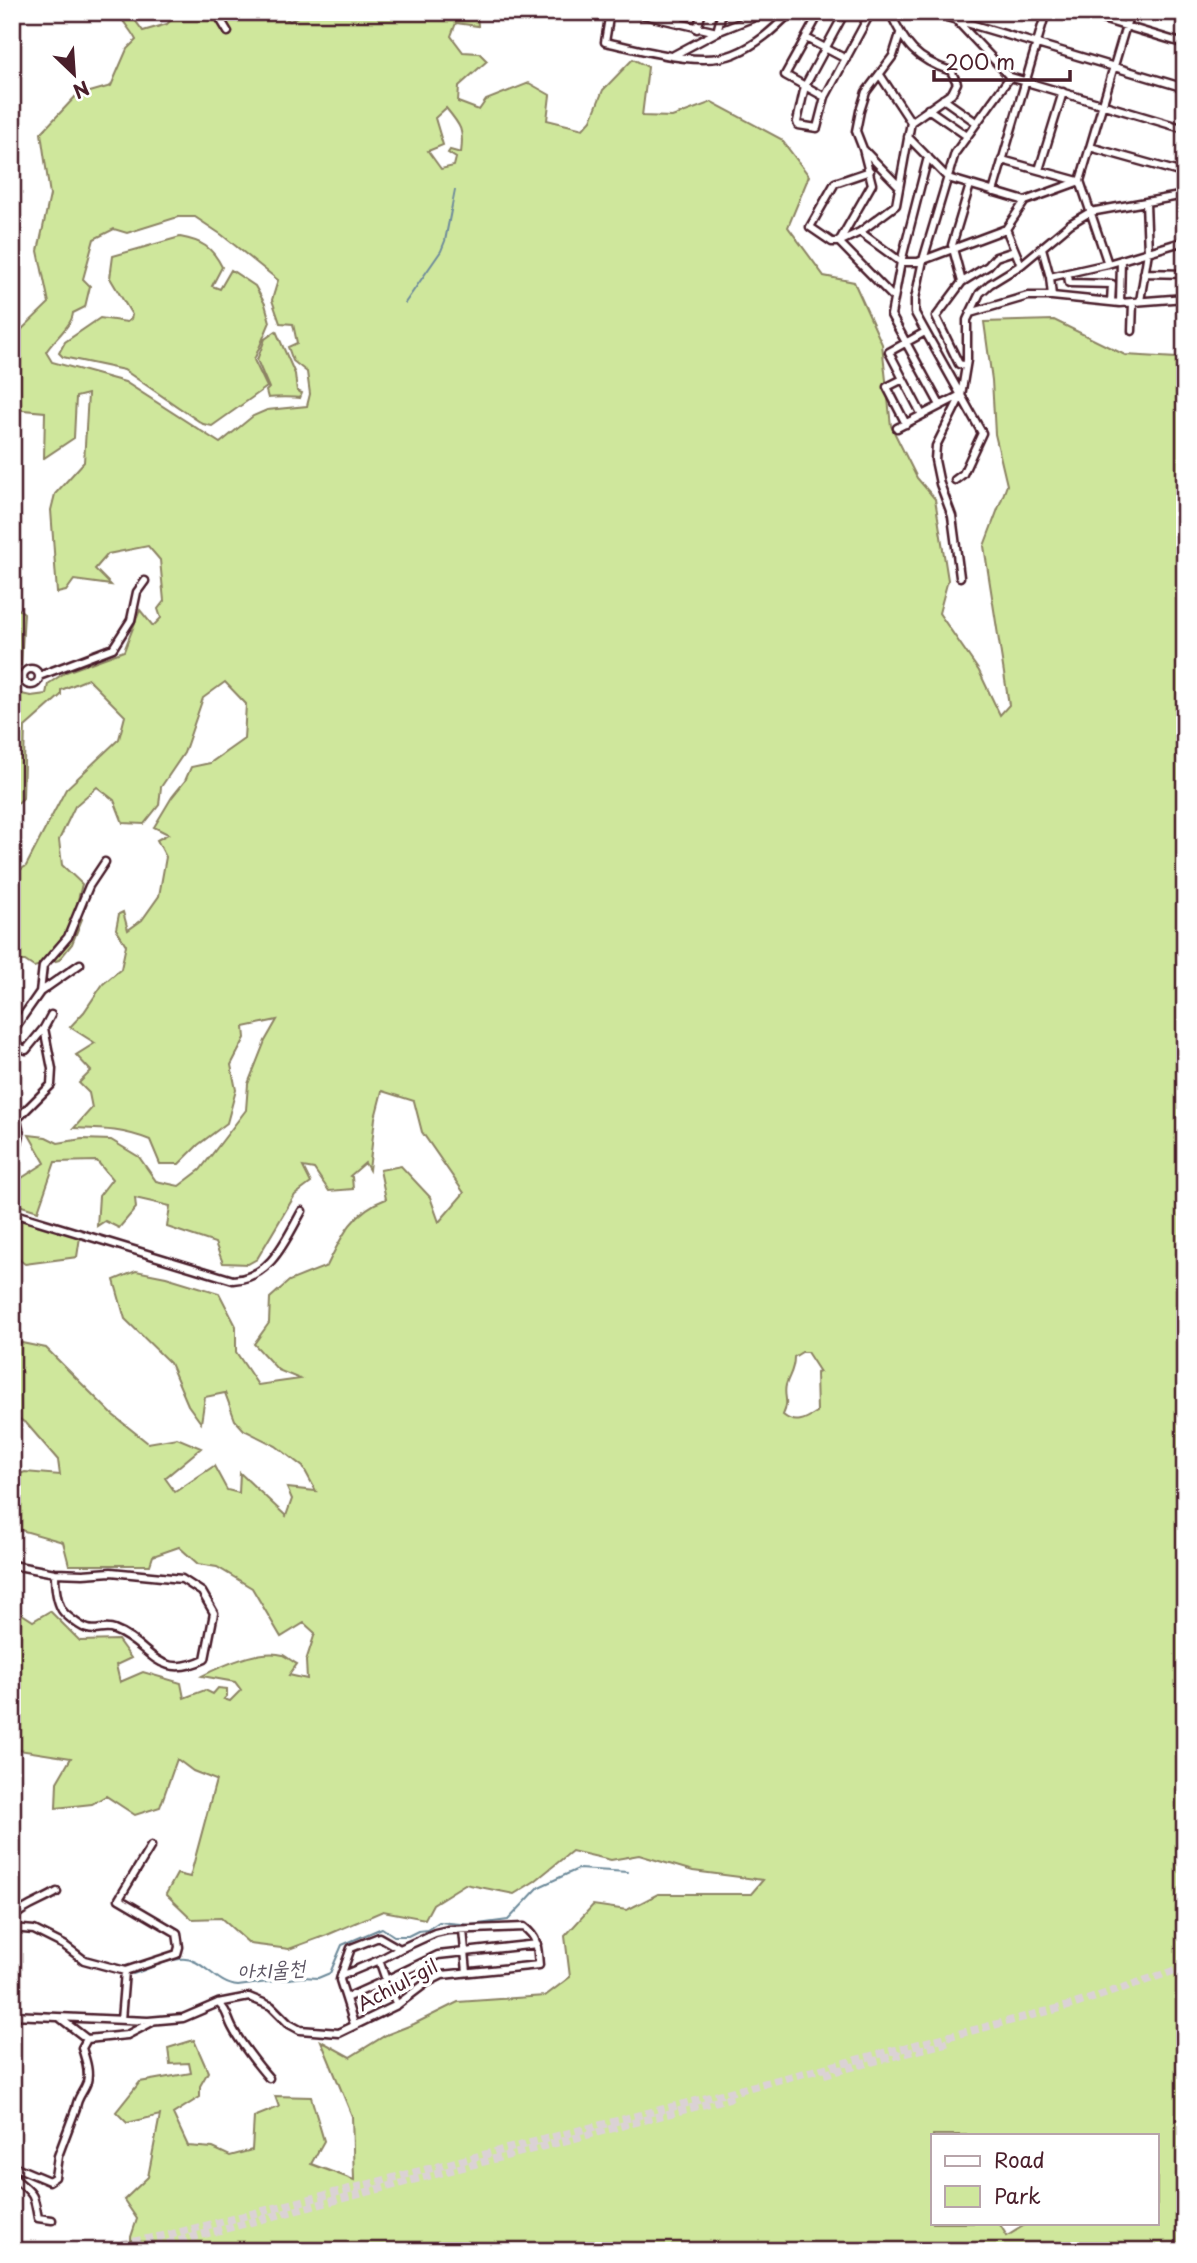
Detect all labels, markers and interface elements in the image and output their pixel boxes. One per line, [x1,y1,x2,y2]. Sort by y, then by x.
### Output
north arrow [38,38,108,108]
scale bar [934,38,1071,82]
text: 200 m [945,45,1015,77]
text: N [69,74,94,106]
water label: 아치울천 [236,1950,308,1986]
street label: Achiul-gil [352,1951,442,2017]
legend [931,2134,1158,2224]
text: Road [994,2143,1045,2175]
text: Park [994,2179,1041,2211]

